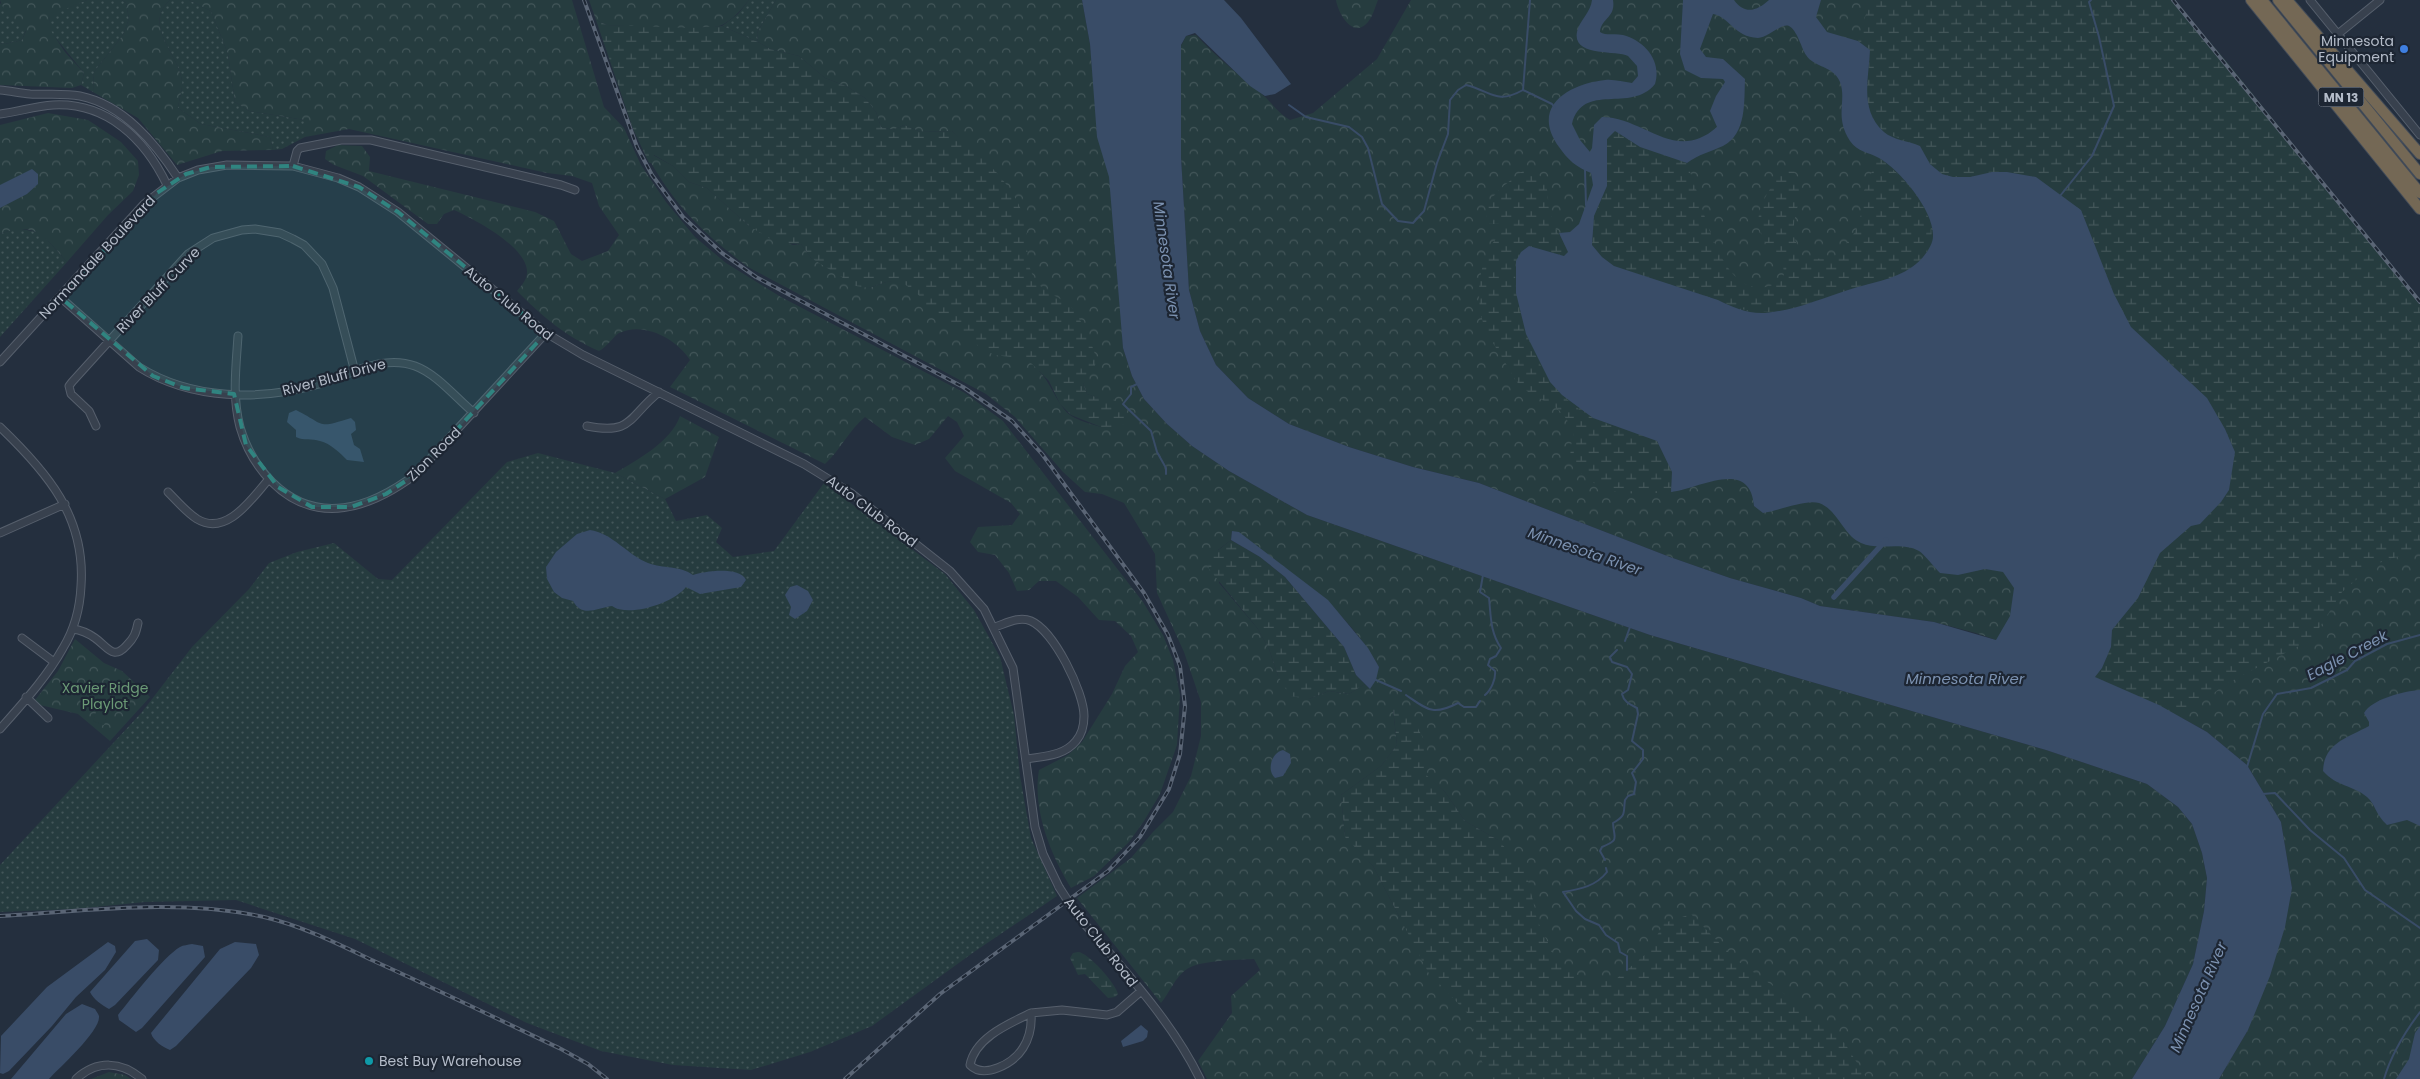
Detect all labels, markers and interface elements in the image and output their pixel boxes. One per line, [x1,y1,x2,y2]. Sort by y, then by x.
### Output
place label: Minnesota Equipment [2318,31,2394,67]
marker: Minnesota Equipment [2398,43,2410,55]
road number: MN 13 [2318,88,2364,106]
street label: Normandale Boulevard [34,191,160,323]
water label: Minnesota River [1148,200,1186,321]
street label: River Bluff Curve [112,242,205,338]
street label: Auto Club Road [460,261,558,345]
street label: River Bluff Drive [280,353,388,400]
street label: Zion Road [403,423,465,485]
street label: Auto Club Road [822,470,922,552]
water label: Minnesota River [1525,522,1645,580]
water label: Eagle Creek [2303,624,2392,685]
water label: Minnesota River [1906,668,2025,689]
park label: Xavier Ridge Playlot [62,678,149,714]
street label: Auto Club Road [1060,893,1142,991]
water label: Minnesota River [2164,938,2232,1056]
place label: Best Buy Warehouse [379,1051,522,1071]
marker: Best Buy Warehouse [363,1055,375,1067]

